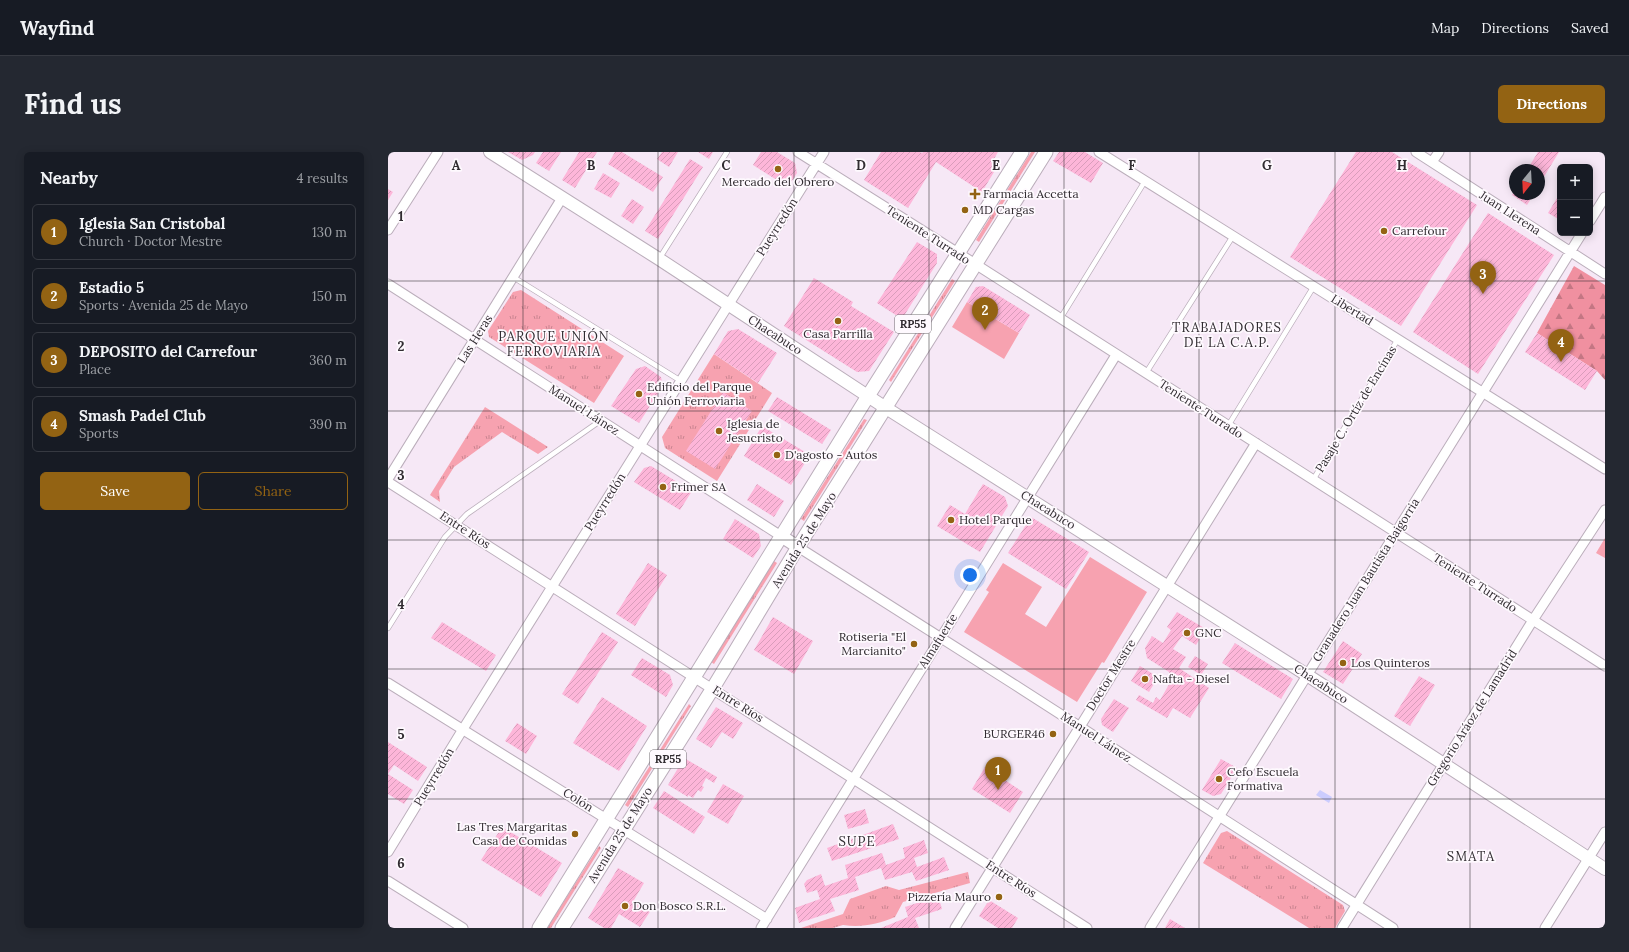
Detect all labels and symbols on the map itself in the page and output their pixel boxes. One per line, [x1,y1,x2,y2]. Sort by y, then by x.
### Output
text: A [452,157,461,174]
text: B [587,157,596,174]
text: C [722,157,731,174]
text: D [856,157,866,174]
text: E [992,157,1000,174]
text: F [1128,157,1136,174]
text: G [1262,157,1272,174]
text: H [1397,157,1407,174]
marker: Mercado del Obrero [773,164,783,174]
north arrow [1509,164,1545,200]
place label: Mercado del Obrero [722,174,834,189]
place label: Farmacia Accetta [983,186,1079,201]
street label: Juan Llerena [1476,187,1544,238]
marker: Farmacia Accetta [970,189,980,199]
street label: Pueyrredón [753,195,800,258]
street label: Teniente Turrado [883,202,973,267]
place label: MD Cargas [973,202,1035,217]
marker: MD Cargas [960,205,970,215]
text: 1 [398,208,404,225]
place label: Carrefour [1392,223,1448,238]
marker: Carrefour [1379,226,1389,236]
pin: 3 [1470,261,1496,294]
street label: Libertad [1328,291,1376,328]
pin: 2 [972,297,998,330]
street label: Las Heras [454,311,496,366]
street label: Chacabuco [745,311,805,358]
road number: RP55 [895,315,931,333]
marker: Casa Parrilla [833,316,843,326]
district label: TRABAJADORES DE LA C.A.P. [1172,319,1282,351]
place label: Casa Parrilla [803,326,873,341]
district label: PARQUE UNIÓN FERROVIARIA [498,328,610,360]
pin: 4 [1548,329,1574,362]
text: 2 [398,338,405,355]
street label: Pasaje C. Ortíz de Encínas [1312,342,1400,475]
street label: Teniente Turrado [1156,376,1246,441]
place label: Edificio del Parque Unión Ferroviaria [647,379,752,408]
street label: Manuel Láinez [546,381,622,438]
marker: Edificio del Parque Unión Ferroviaria [634,389,644,399]
place label: Iglesia de Jesucristo [726,416,783,445]
marker: Iglesia de Jesucristo [714,426,724,436]
place label: D'agosto - Autos [785,447,878,462]
marker: D'agosto - Autos [772,450,782,460]
text: 3 [397,467,405,484]
street label: Pueyrredón [581,470,628,533]
place label: Frimer SA [671,479,726,494]
marker: Frimer SA [658,482,668,492]
street label: Chacabuco [1018,487,1078,532]
street label: Avenida 25 de Mayo [767,489,839,591]
street label: Granadero Juan Bautista Baigorria [1309,495,1422,664]
street label: Entre Ríos [437,508,494,552]
place label: Hotel Parque [959,512,1032,527]
marker: Hotel Parque [946,515,956,525]
street label: Teniente Turrado [1430,550,1520,615]
your location [960,565,980,585]
text: 4 [397,596,405,613]
street label: Almafuerte [914,610,961,672]
place label: GNC [1195,625,1222,640]
marker: GNC [1182,628,1192,638]
place label: Rotiseria "El Marcianito" [839,629,906,658]
street label: Doctor Mestre [1083,636,1139,713]
marker: Rotiseria "El Marcianito" [909,639,919,649]
street label: Gregorio Aráoz de Lamadrid [1423,647,1520,789]
place label: Los Quinteros [1351,655,1430,670]
marker: Los Quinteros [1338,658,1348,668]
street label: Chacabuco [1291,660,1351,707]
place label: Nafta - Diesel [1153,671,1230,686]
marker: Nafta - Diesel [1140,674,1150,684]
street label: Entre Ríos [710,682,767,725]
street label: Manuel Láinez [1058,708,1134,765]
text: 5 [397,726,405,743]
place label: BURGER46 [983,726,1045,741]
marker: BURGER46 [1048,729,1058,739]
street label: Pueyrredón [410,745,457,809]
road number: RP55 [650,750,686,768]
pin: 1 [985,757,1011,790]
place label: Cefo Escuela Formativa [1227,764,1299,793]
marker: Cefo Escuela Formativa [1214,774,1224,784]
street label: Colón [560,784,596,815]
street label: Avenida 25 de Mayo [583,784,655,886]
place label: Las Tres Margaritas Casa de Comidas [457,819,567,848]
marker: Las Tres Margaritas Casa de Comidas [570,829,580,839]
district label: SUPE [838,833,876,850]
district label: SMATA [1447,848,1495,865]
text: 6 [397,855,405,872]
street label: Entre Ríos [983,857,1040,901]
place label: Pizzería Mauro [907,889,991,904]
marker: Pizzería Mauro [994,892,1004,902]
place label: Don Bosco S.R.L. [633,898,726,913]
marker: Don Bosco S.R.L. [620,901,630,911]

